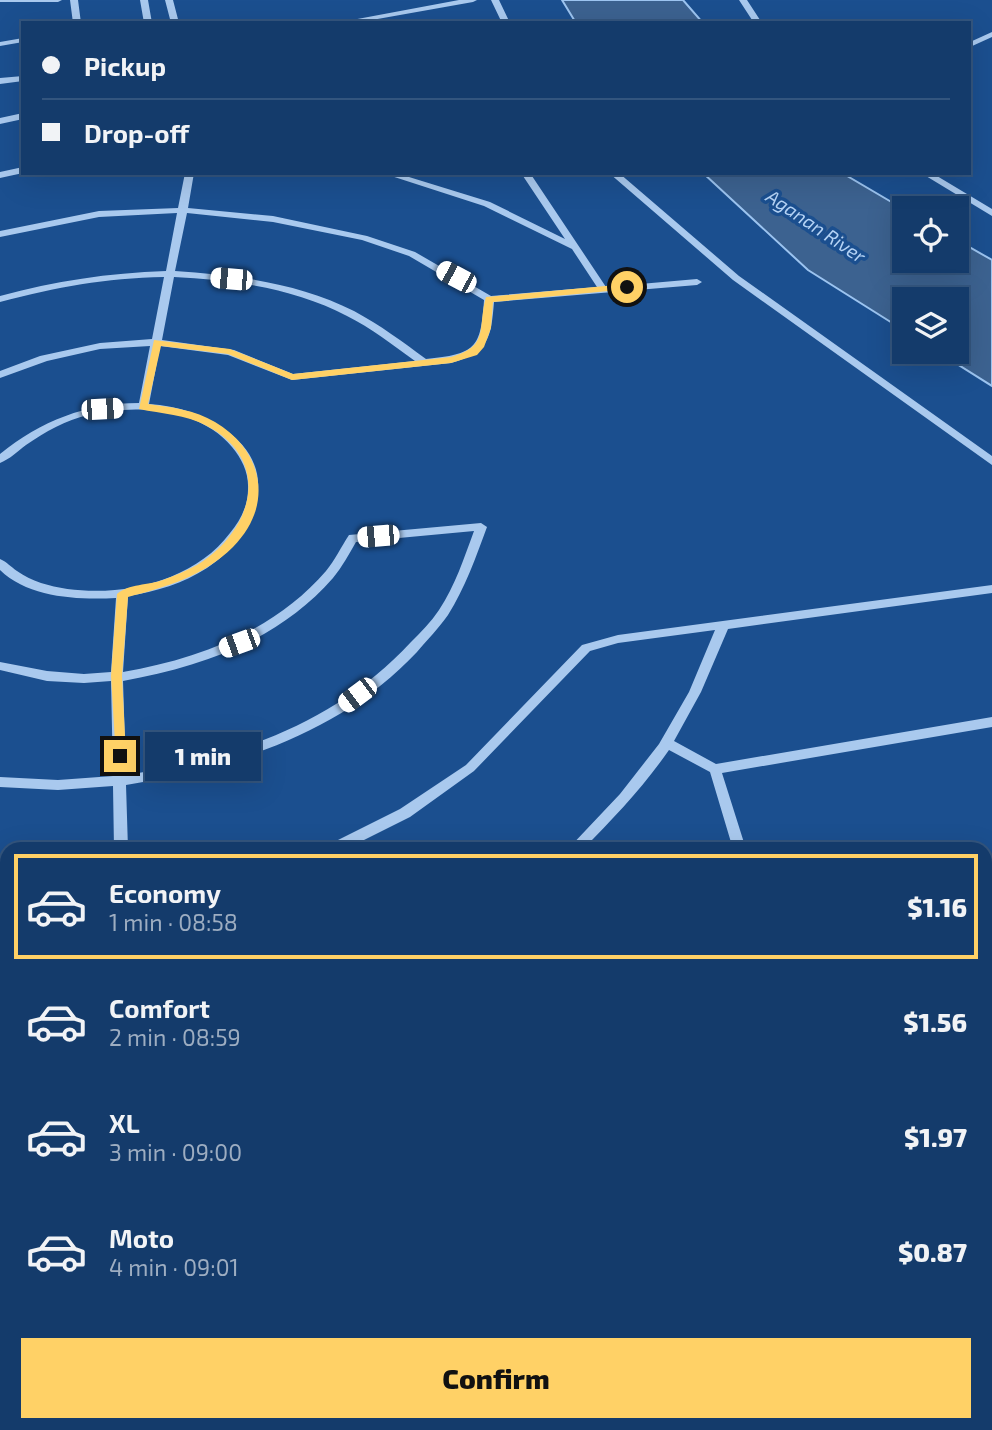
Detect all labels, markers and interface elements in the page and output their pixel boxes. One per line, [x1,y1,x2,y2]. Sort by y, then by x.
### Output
text: Pickup [84,50,166,81]
text: Drop-off [84,117,189,148]
water label: Aganan River [761,183,871,267]
map controls [892,196,969,364]
button: locate [892,196,969,273]
car [433,258,480,296]
car [210,267,253,291]
route start [611,271,643,303]
button: layers [892,287,969,364]
car [81,397,124,421]
car [357,524,400,548]
car [216,626,263,660]
car [334,674,381,716]
callout: 1 min [144,732,260,780]
route end [104,740,136,772]
text: 1 min [175,742,231,770]
icon: car [25,875,88,938]
text: Economy [109,877,221,908]
text: $1.16 [907,891,967,922]
text: 1 min · 08:58 [109,908,238,936]
icon: car [25,990,88,1053]
text: Comfort [109,992,210,1023]
text: $1.56 [903,1006,967,1037]
text: 2 min · 08:59 [109,1023,241,1051]
icon: car [25,1105,88,1168]
text: XL [109,1107,140,1138]
text: $1.97 [904,1121,967,1152]
text: 3 min · 09:00 [109,1138,242,1166]
icon: car [25,1220,88,1283]
text: Moto [109,1222,174,1253]
text: $0.87 [898,1236,967,1267]
text: 4 min · 09:01 [109,1253,239,1281]
button: Confirm [21,1338,971,1418]

